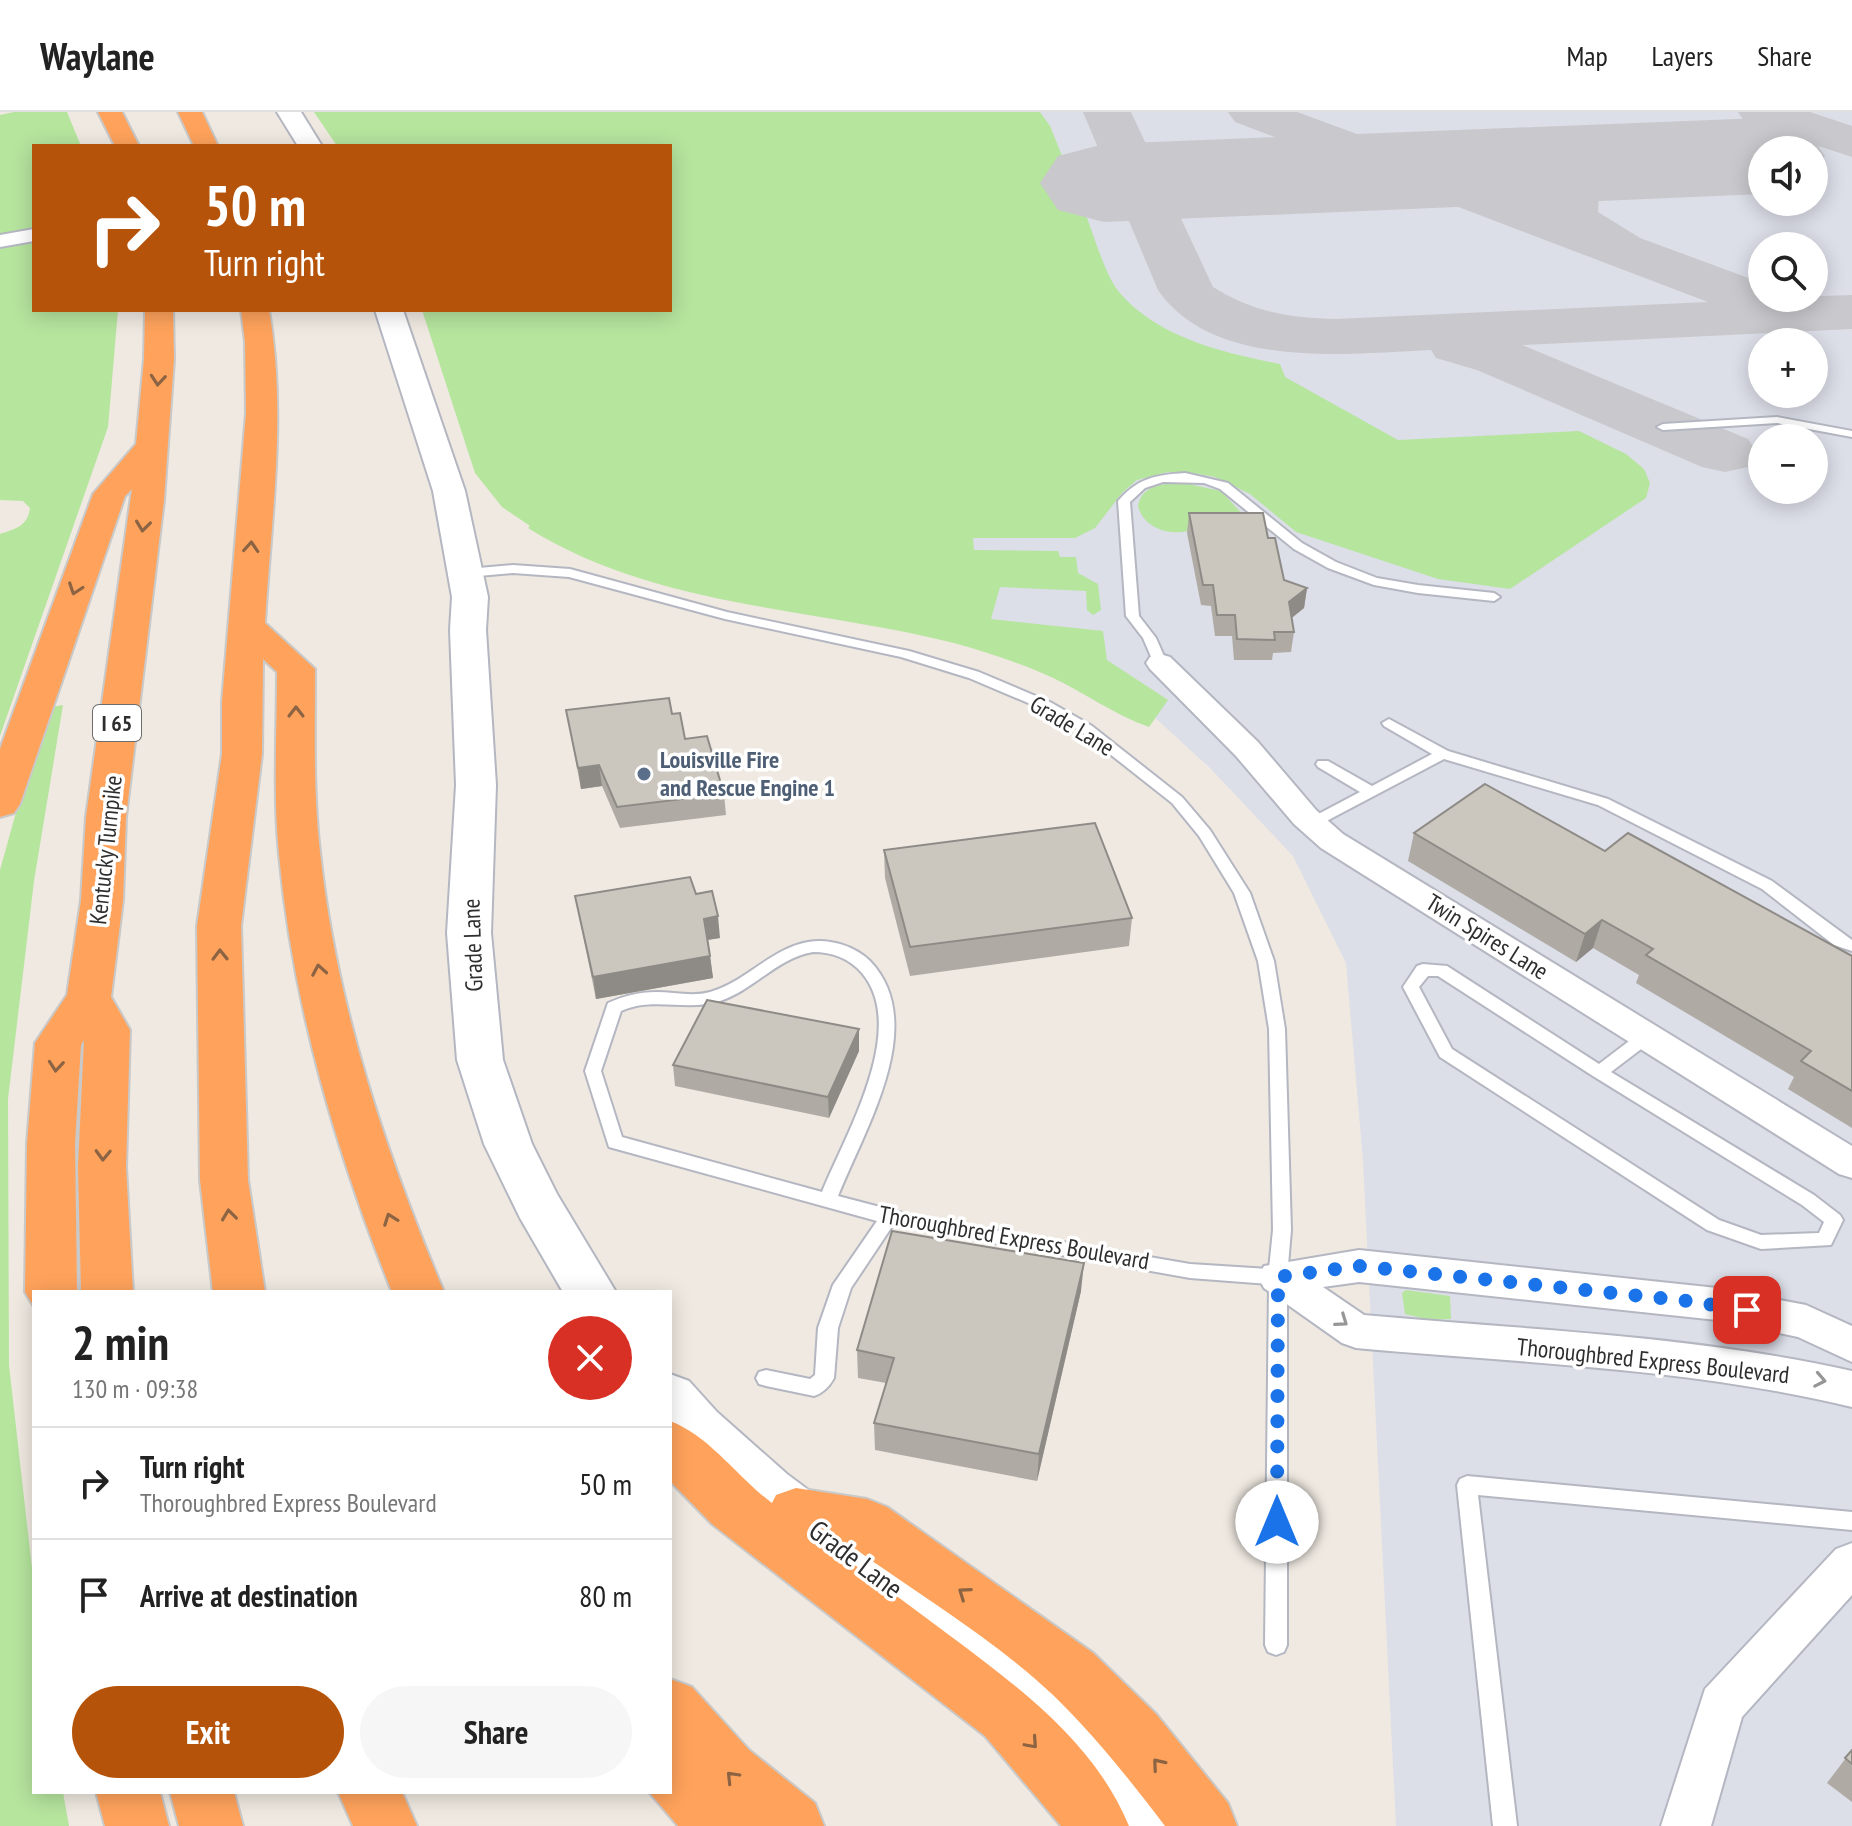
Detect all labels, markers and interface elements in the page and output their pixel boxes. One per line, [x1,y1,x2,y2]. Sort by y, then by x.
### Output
text: Waylane [40,31,155,80]
text: Map [1566,37,1608,74]
text: Layers [1652,37,1713,74]
text: Share [1757,37,1812,74]
map controls [1748,136,1828,504]
button: sound [1748,136,1828,216]
text: 50 m [204,169,306,241]
icon: right [72,176,176,280]
button: search [1748,232,1828,312]
text: Turn right [204,239,325,286]
button: + [1748,328,1828,408]
one-way arrow [149,373,166,386]
button: − [1748,424,1828,504]
one-way arrow [135,520,152,533]
one-way arrow [242,540,259,553]
one-way arrow [68,581,84,595]
street label: Grade Lane [1024,688,1120,763]
road number: I 65 [93,705,141,741]
one-way arrow [287,705,305,718]
place label: Louisville Fire and Rescue Engine 1 [660,744,835,803]
marker: Louisville Fire and Rescue Engine 1 [635,765,653,783]
street label: Kentucky Turnpike [82,774,129,926]
street label: Twin Spires Lane [1420,887,1554,986]
street label: Grade Lane [455,898,490,992]
one-way arrow [211,948,229,961]
one-way arrow [311,963,328,977]
one-way arrow [47,1060,64,1073]
one-way arrow [94,1149,111,1162]
street label: Thoroughbred Express Boulevard [877,1198,1152,1277]
one-way arrow [221,1208,238,1222]
one-way arrow [383,1213,400,1227]
pin [1713,1276,1781,1344]
icon: arrive [1725,1288,1769,1332]
text: 2 min [72,1311,169,1373]
one-way arrow [1334,1311,1348,1326]
button: close [548,1316,632,1400]
street label: Thoroughbred Express Boulevard [1515,1331,1791,1390]
one-way arrow [1814,1371,1827,1388]
text: 130 m · 09:38 [72,1372,198,1405]
text: Turn right [140,1447,244,1486]
icon: right [72,1461,116,1505]
text: 50 m [579,1464,632,1503]
position arrow [1235,1480,1319,1564]
text: Thoroughbred Express Boulevard [140,1486,437,1519]
street label: Grade Lane [802,1511,911,1606]
icon: arrive [72,1573,116,1617]
text: Arrive at destination [140,1576,358,1615]
text: 80 m [579,1576,632,1615]
one-way arrow [958,1588,972,1603]
button: Exit [72,1686,344,1778]
button: Share [360,1686,632,1778]
one-way arrow [1023,1734,1037,1748]
one-way arrow [1153,1759,1168,1773]
one-way arrow [727,1772,741,1786]

